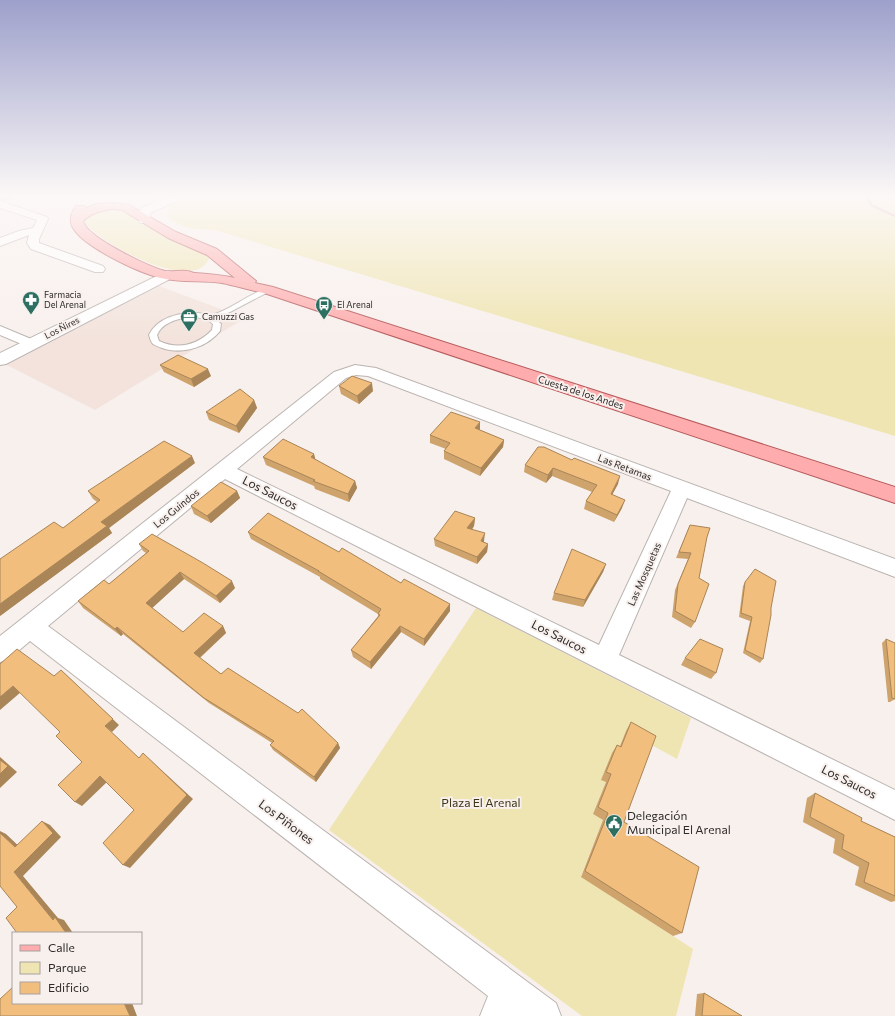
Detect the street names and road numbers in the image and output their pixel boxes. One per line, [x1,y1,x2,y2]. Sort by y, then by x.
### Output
street label: Los Ñires [43,314,81,341]
street label: Cuesta de los Andes [537,372,626,412]
street label: Las Retamas [596,451,654,483]
street label: Los Saucos [240,472,300,512]
street label: Los Guindos [151,486,202,530]
street label: Las Mosquetas [625,540,663,607]
street label: Los Saucos [529,616,589,656]
street label: Los Saucos [819,761,879,801]
street label: Los Piñones [256,796,317,846]

